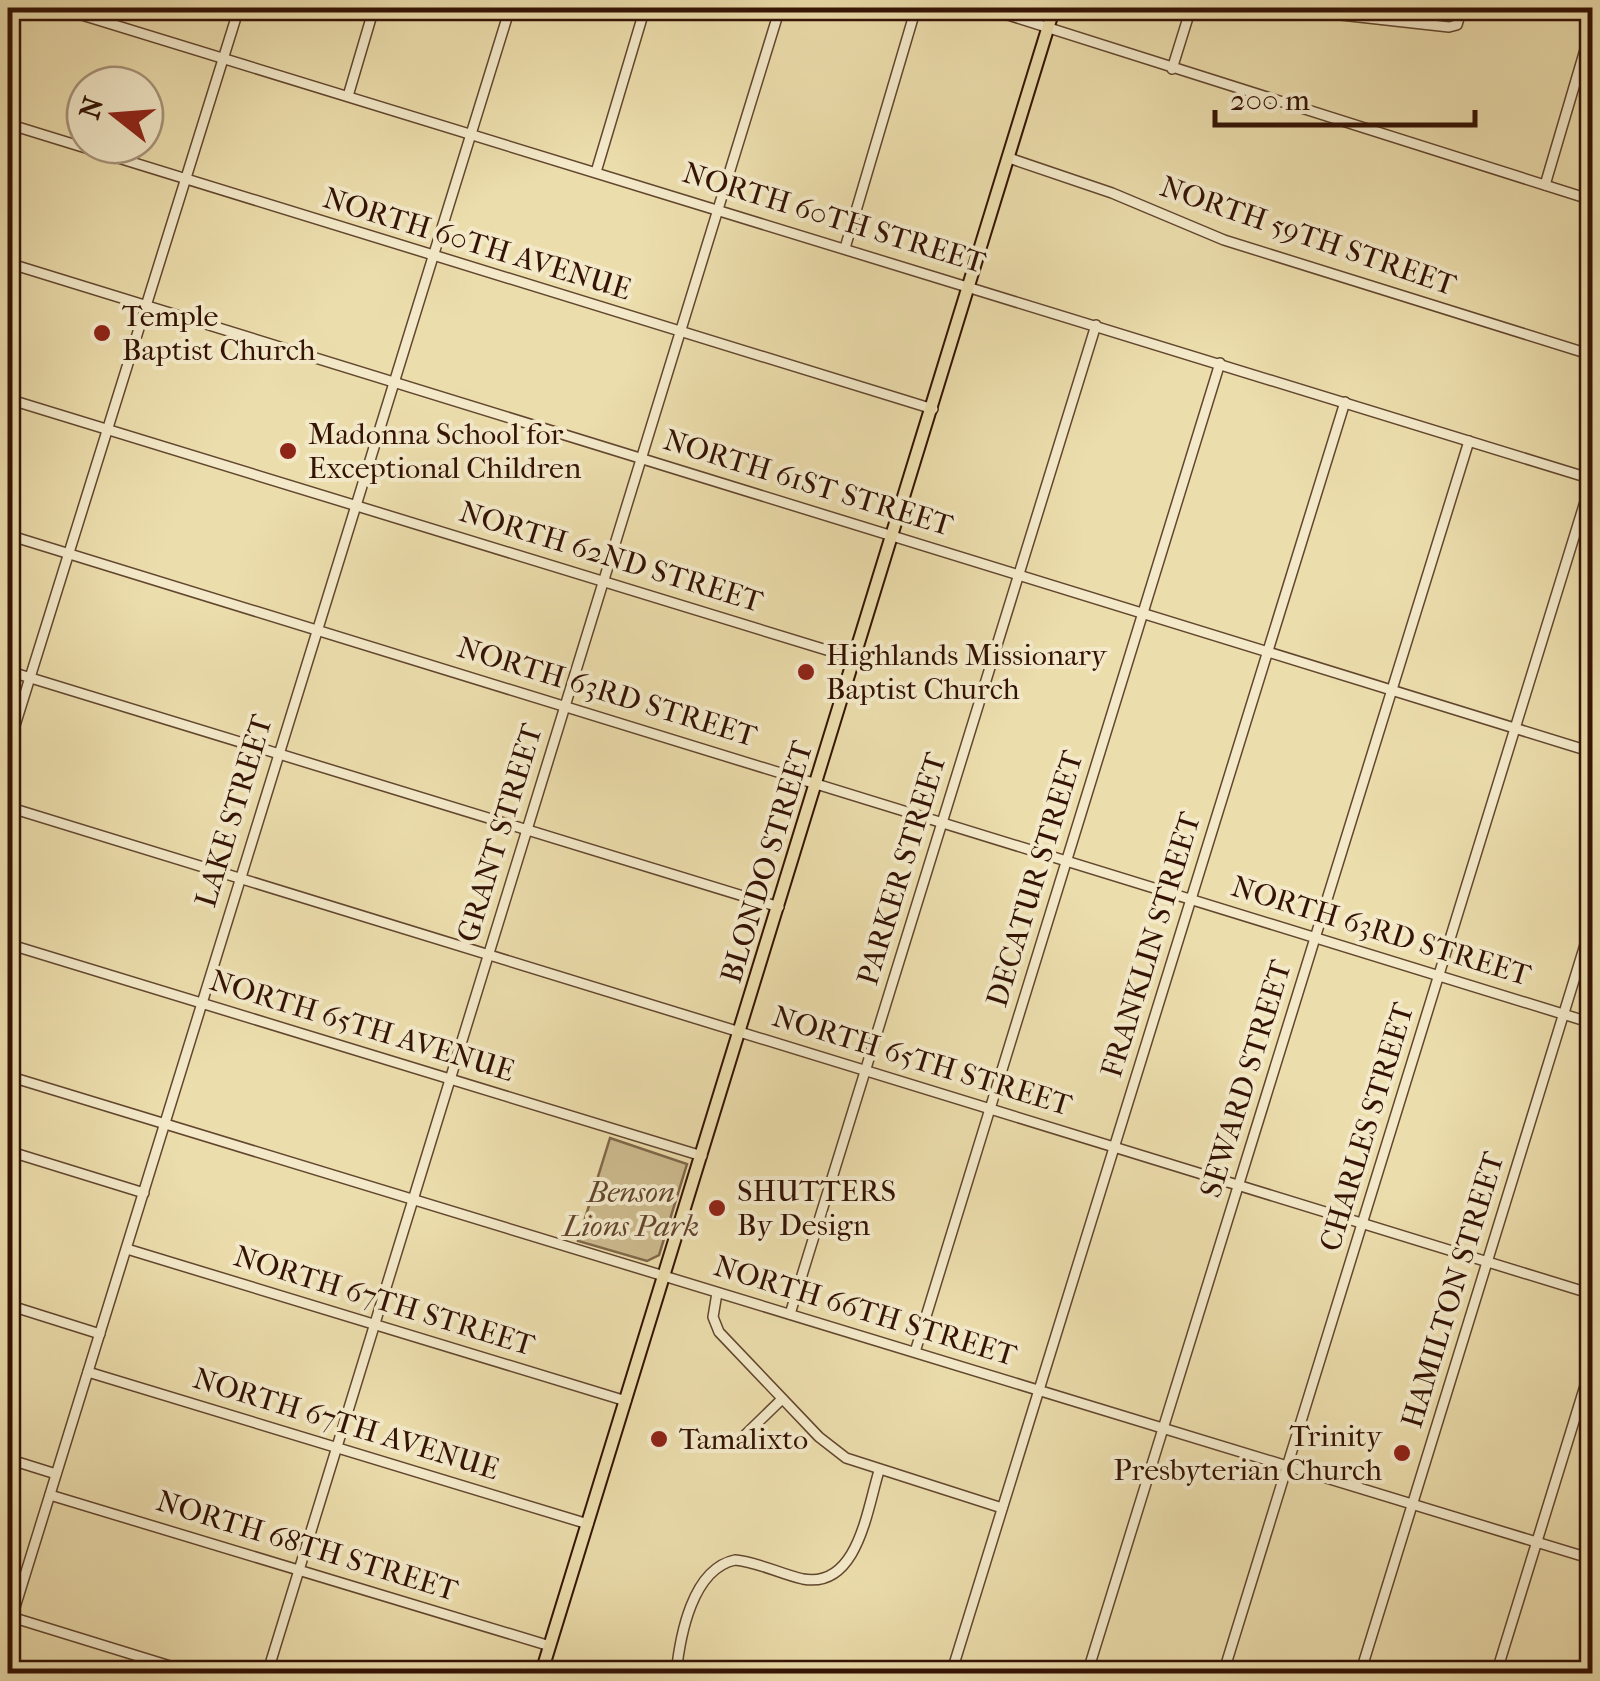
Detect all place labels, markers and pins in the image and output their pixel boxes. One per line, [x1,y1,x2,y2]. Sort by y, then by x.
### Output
place label: Temple Baptist Church [122,299,316,368]
marker: Temple Baptist Church [91,322,113,344]
place label: Madonna School for Exceptional Children [308,417,582,486]
marker: Madonna School for Exceptional Children [277,440,299,462]
place label: Highlands Missionary Baptist Church [826,638,1108,707]
marker: Highlands Missionary Baptist Church [795,661,817,683]
place label: SHUTTERS By Design [737,1174,896,1243]
marker: SHUTTERS By Design [706,1197,728,1219]
place label: Trinity Presbyterian Church [1113,1419,1383,1488]
place label: Tamalixto [679,1422,808,1457]
marker: Tamalixto [648,1428,670,1450]
marker: Trinity Presbyterian Church [1391,1442,1413,1464]

